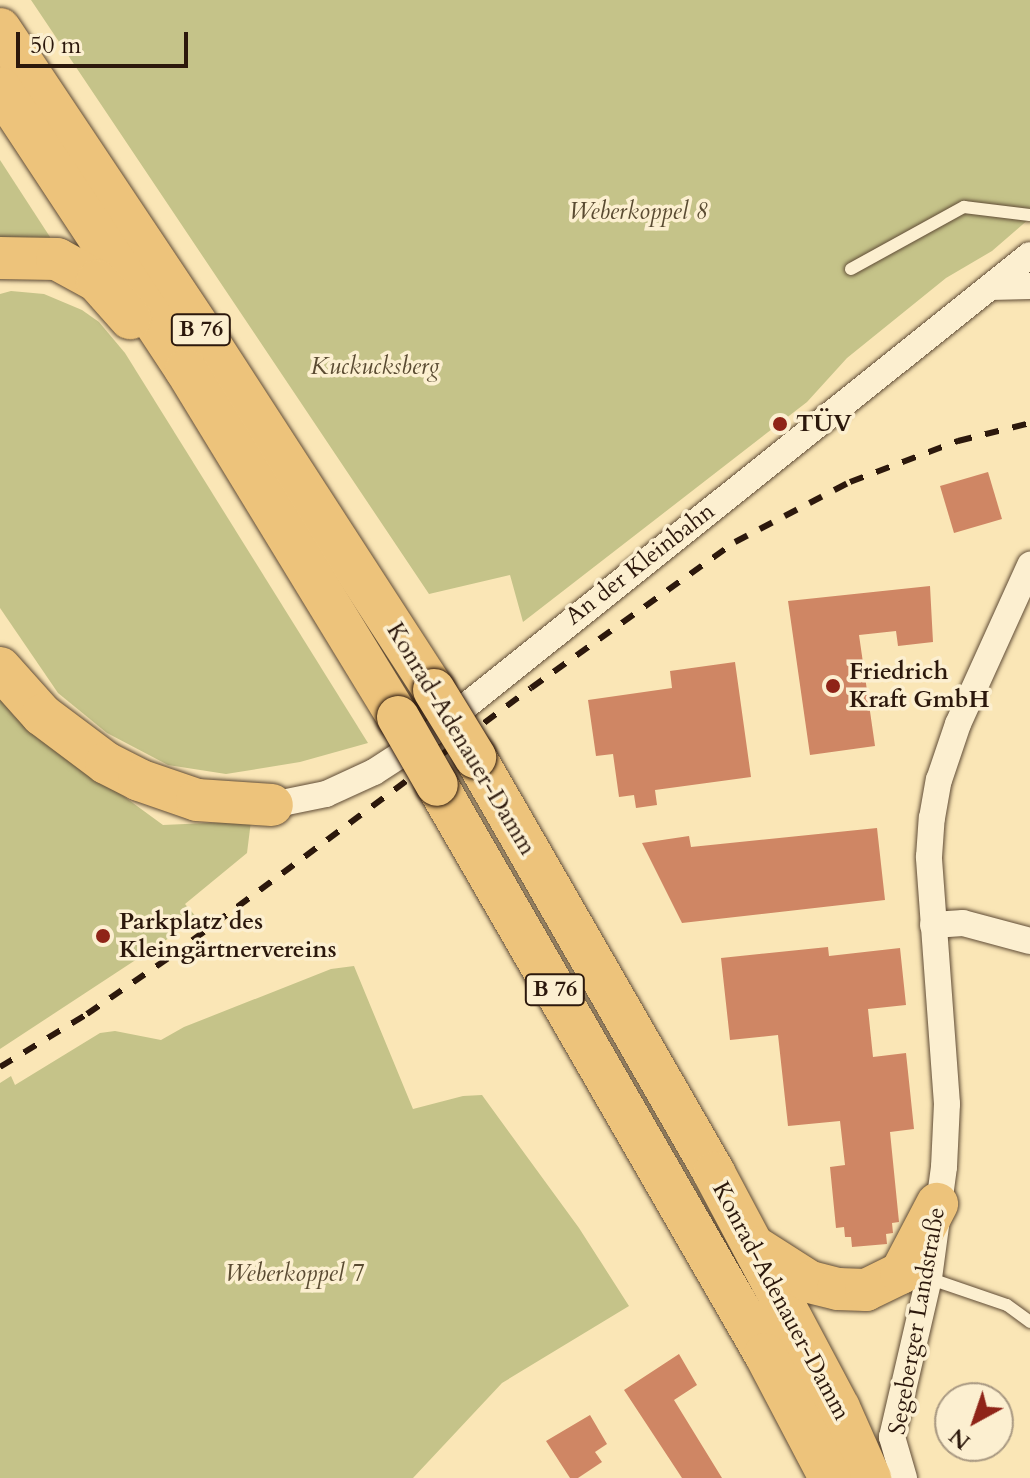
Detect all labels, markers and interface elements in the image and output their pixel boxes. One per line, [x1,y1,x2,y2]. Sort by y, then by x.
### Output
scale bar [20,16,192,66]
text: 50 m [30,29,81,62]
park label: Weberkoppel 8 [569,198,707,226]
road number: B 76 [169,312,233,348]
park label: Kuckucksberg [310,353,440,381]
place label: TÜV [796,410,852,438]
marker: TÜV [771,415,789,433]
street label: An der Kleinbahn [560,497,720,631]
street label: Konrad-Adenauer-Damm [380,618,542,860]
place label: Friedrich Kraft GmbH [849,658,990,714]
marker: Friedrich Kraft GmbH [824,677,842,695]
place label: Parkplatz des Kleingärtnervereins [119,908,337,964]
marker: Parkplatz des Kleingärtnervereins [94,927,112,945]
road number: B 76 [523,972,587,1008]
street label: Konrad-Adenauer-Damm [706,1177,856,1425]
street label: Segeberger Landstraße [883,1205,951,1437]
park label: Weberkoppel 7 [225,1260,363,1288]
north arrow [934,1382,1014,1462]
text: N [943,1421,977,1456]

